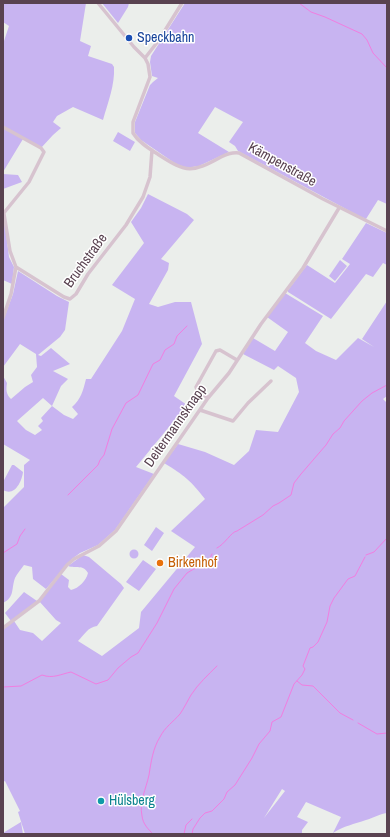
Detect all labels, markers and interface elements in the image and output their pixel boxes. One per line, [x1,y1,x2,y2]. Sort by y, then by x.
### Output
place label: Speckbahn [137,30,194,46]
marker: Speckbahn [124,33,134,43]
street label: Kämpenstraße [245,139,319,191]
street label: Bruchstraße [61,231,111,291]
street label: Deitermannsknapp [141,381,211,471]
place label: Birkenhof [168,555,217,571]
marker: Birkenhof [155,558,165,568]
place label: Hülsberg [109,793,155,809]
marker: Hülsberg [96,796,106,806]

